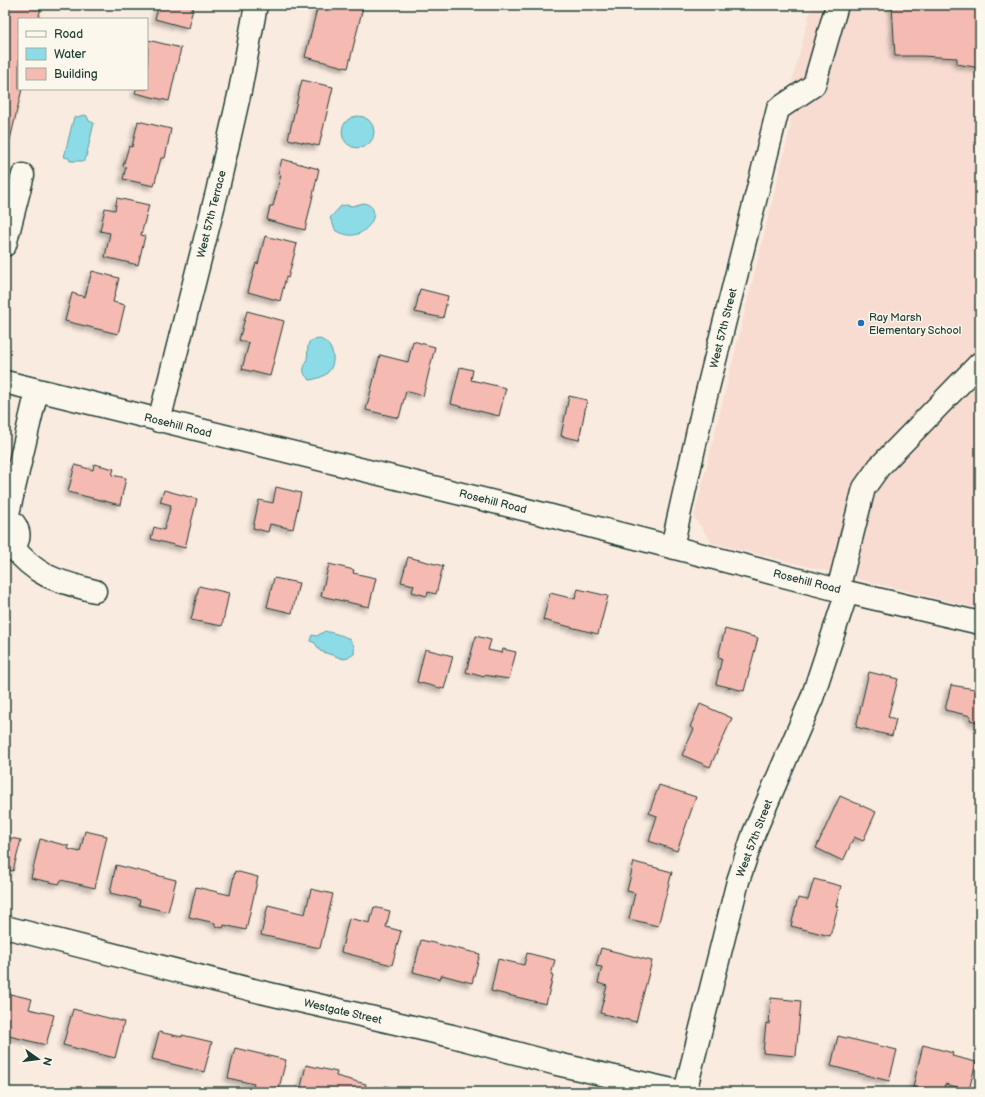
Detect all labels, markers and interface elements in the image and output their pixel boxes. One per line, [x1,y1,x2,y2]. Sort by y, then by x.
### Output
legend [18,18,148,90]
text: Road [54,27,83,42]
text: Water [54,47,86,62]
text: Building [54,67,98,82]
street label: West 57th Terrace [194,169,229,259]
street label: West 57th Street [707,286,740,369]
place label: Ray Marsh Elementary School [869,311,961,337]
marker: Ray Marsh Elementary School [856,318,866,328]
street label: Rosehill Road [143,411,213,440]
street label: Rosehill Road [458,487,528,516]
street label: Rosehill Road [772,567,842,596]
street label: West 57th Street [734,797,775,879]
street label: Westgate Street [303,996,384,1027]
north arrow [18,1039,58,1079]
text: N [40,1056,55,1067]

